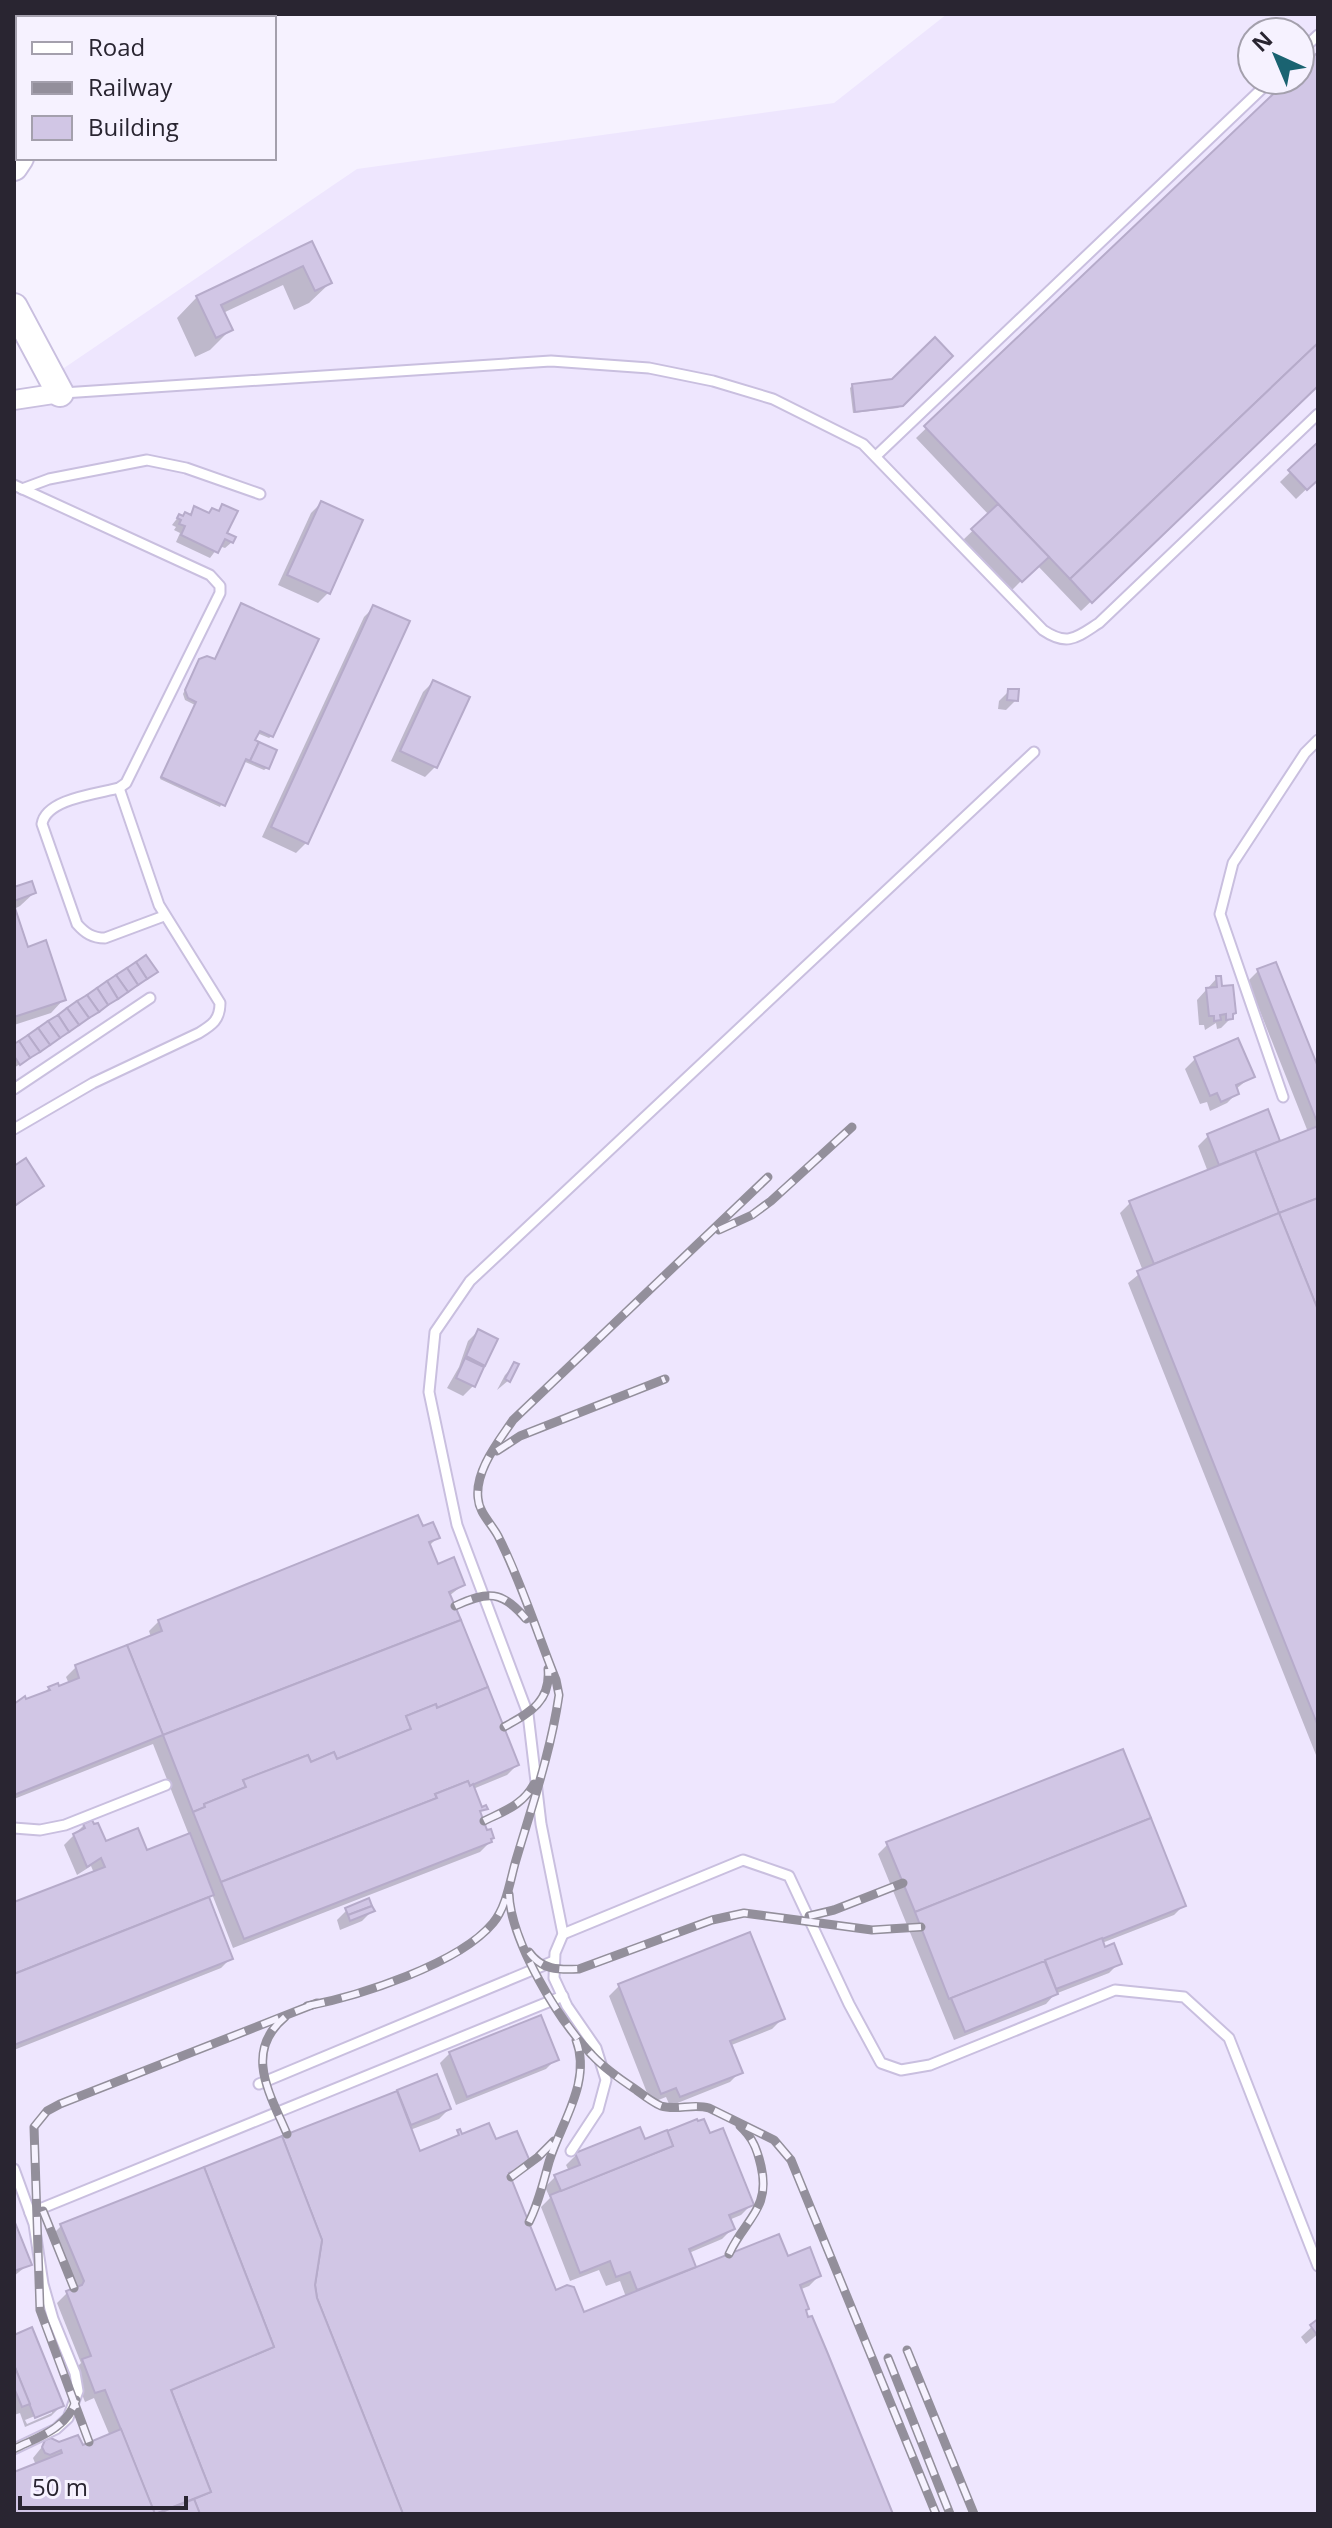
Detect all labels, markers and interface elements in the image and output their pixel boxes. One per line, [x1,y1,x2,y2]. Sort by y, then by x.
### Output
legend [16,16,276,160]
north arrow [1236,16,1316,96]
text: N [1245,24,1278,58]
text: Road [88,30,145,63]
text: Railway [88,70,173,103]
text: Building [88,110,179,143]
scale bar [20,2460,186,2510]
text: 50 m [32,2470,88,2503]

